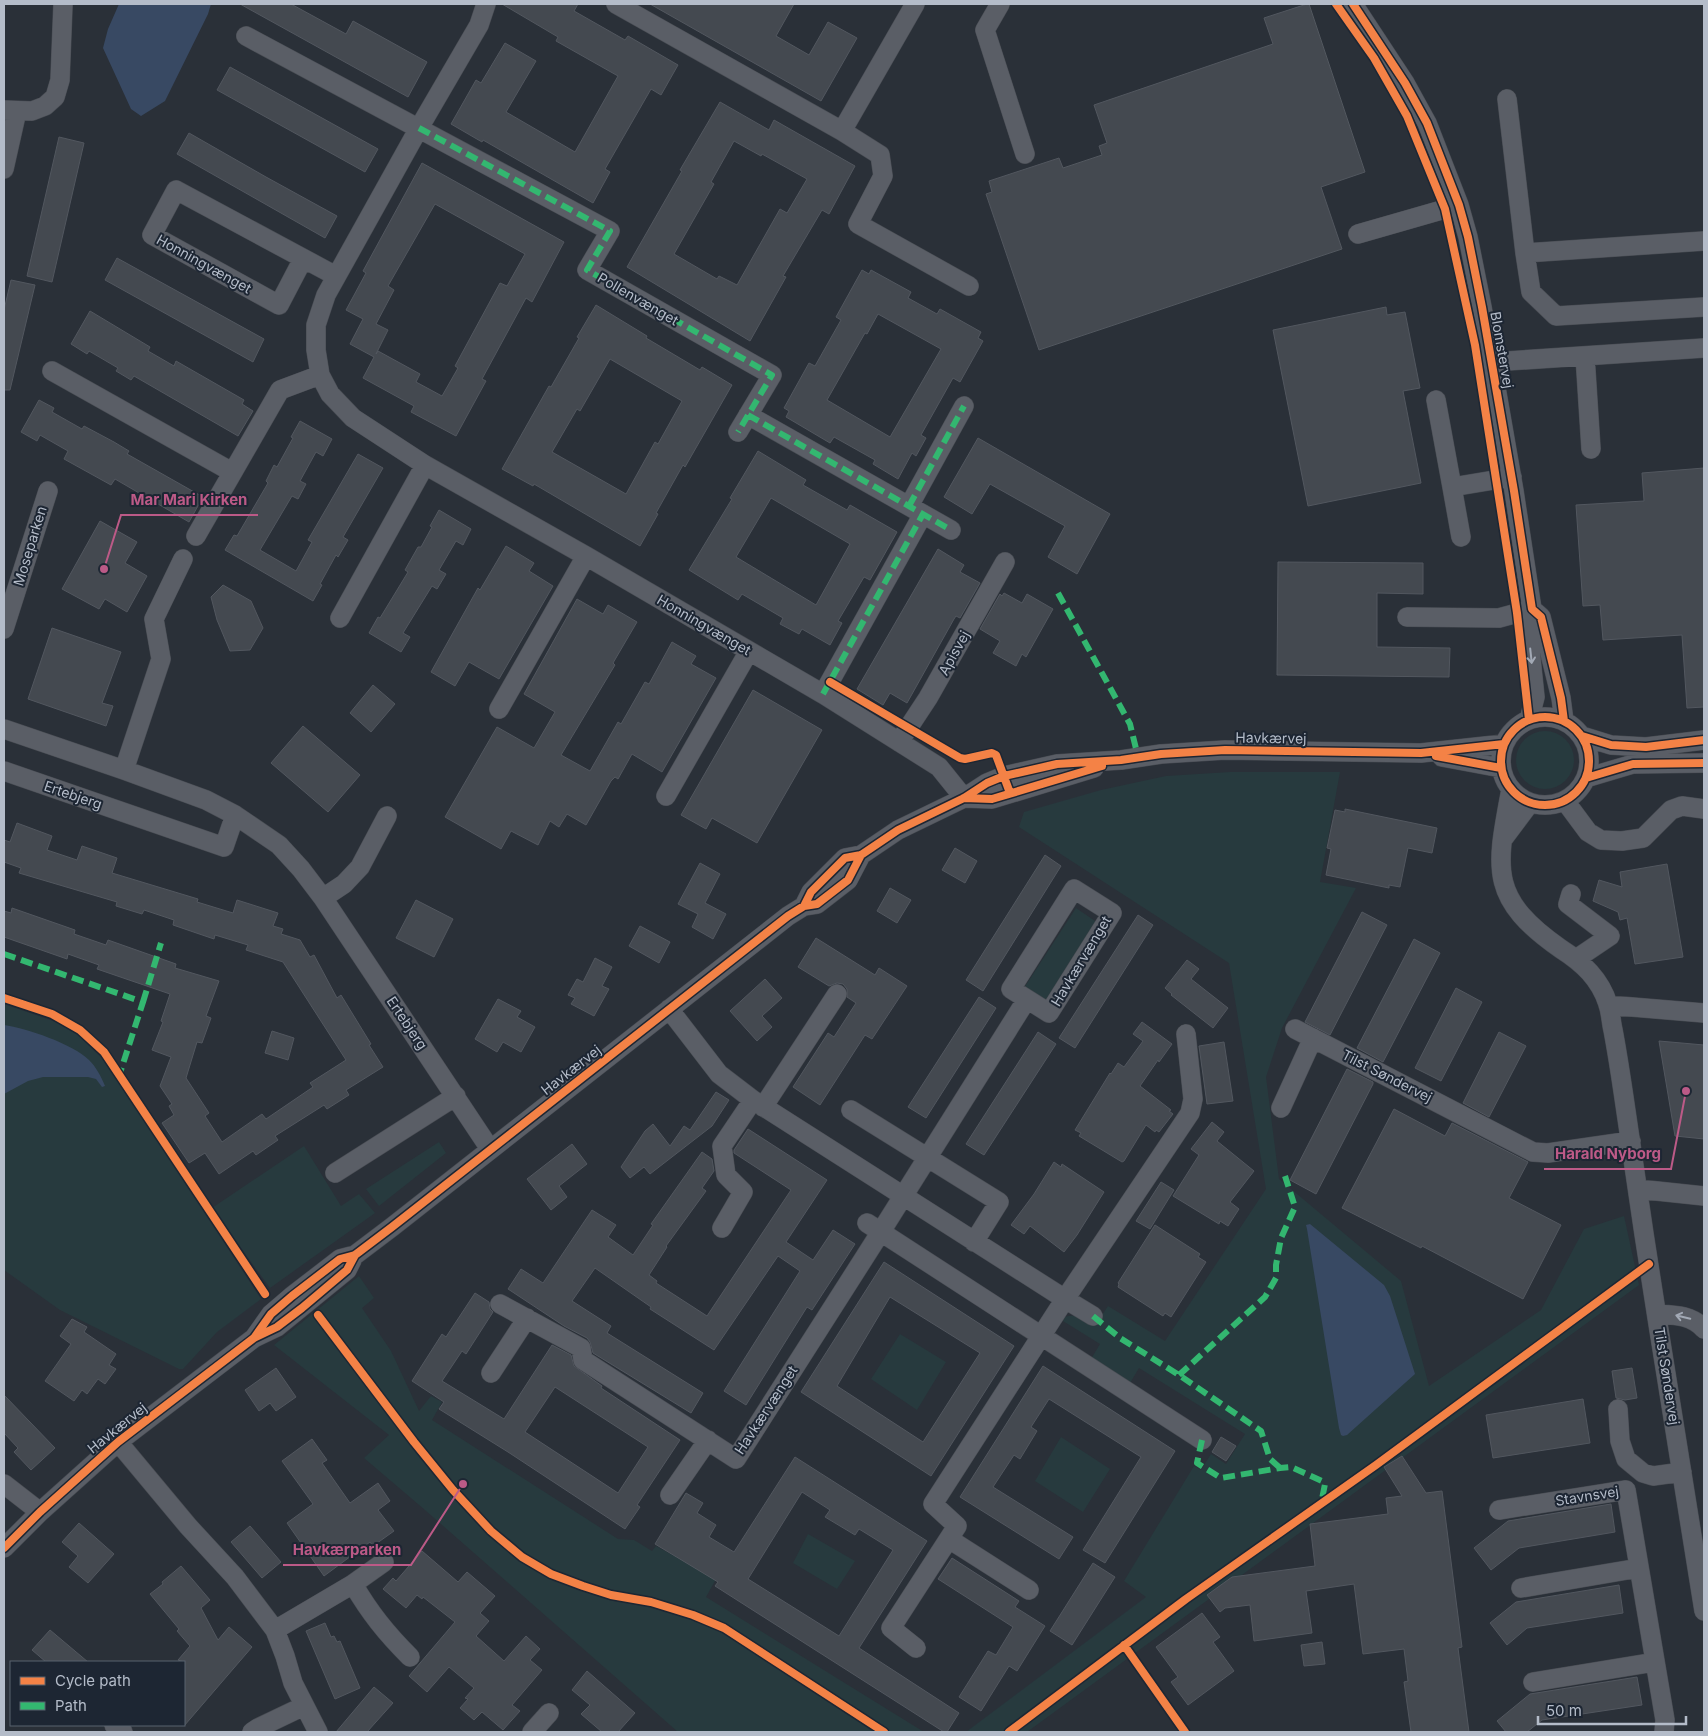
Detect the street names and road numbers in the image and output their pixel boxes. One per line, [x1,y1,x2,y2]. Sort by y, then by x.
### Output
street label: Honningvænget [154,230,255,297]
street label: Pollenvænget [595,269,682,329]
street label: Blomstervej [1487,310,1518,390]
street label: Moseparken [9,504,50,588]
street label: Honningvænget [654,591,755,659]
street label: Apisvej [934,628,973,678]
street label: Havkærvej [1235,728,1307,747]
street label: Ertebjerg [42,777,104,812]
street label: Havkærvænget [1047,912,1114,1009]
street label: Ertebjerg [384,993,431,1052]
street label: Havkærvej [537,1041,604,1098]
street label: Tilst Søndervej [1339,1046,1435,1106]
street label: Tilst Søndervej [1651,1326,1684,1426]
street label: Havkærvænget [731,1362,801,1457]
street label: Havkærvej [84,1399,150,1457]
street label: Stavnsvej [1554,1482,1620,1509]

